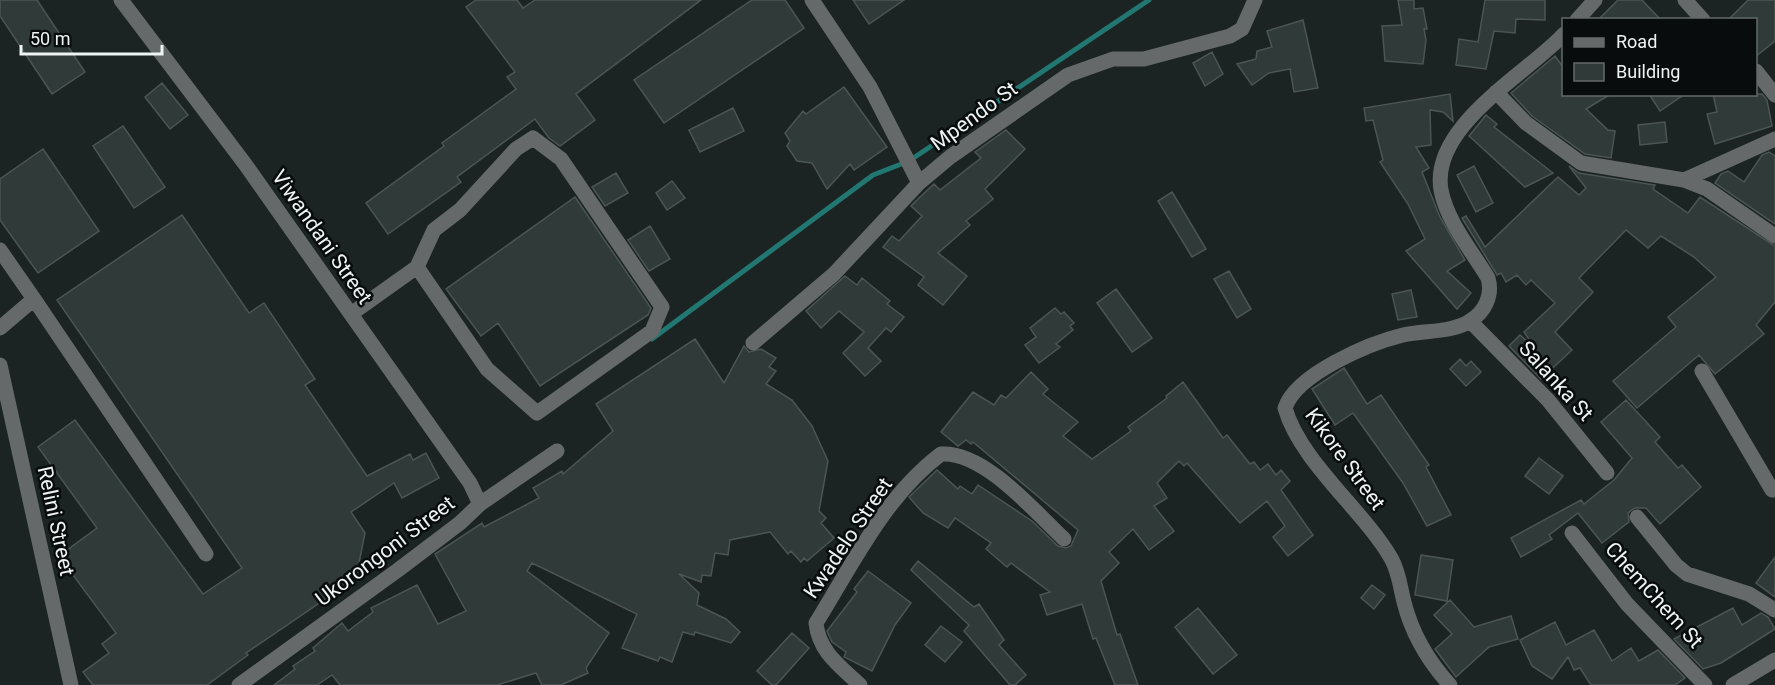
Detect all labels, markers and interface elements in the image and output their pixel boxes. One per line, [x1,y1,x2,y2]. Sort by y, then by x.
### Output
scale bar [21,18,162,56]
legend [1562,18,1757,96]
text: 50 m [30,28,70,49]
text: Road [1616,31,1657,52]
text: Building [1616,61,1680,82]
street label: Mpendo St [926,76,1022,155]
street label: Viwandani Street [267,165,377,309]
street label: Salanka St [1514,336,1598,426]
street label: Kikore Street [1300,404,1390,515]
street label: Relini Street [33,464,79,578]
street label: Kwadelo Street [799,473,897,603]
street label: Ukorongoni Street [311,491,459,611]
street label: ChemChem St [1600,537,1708,653]

